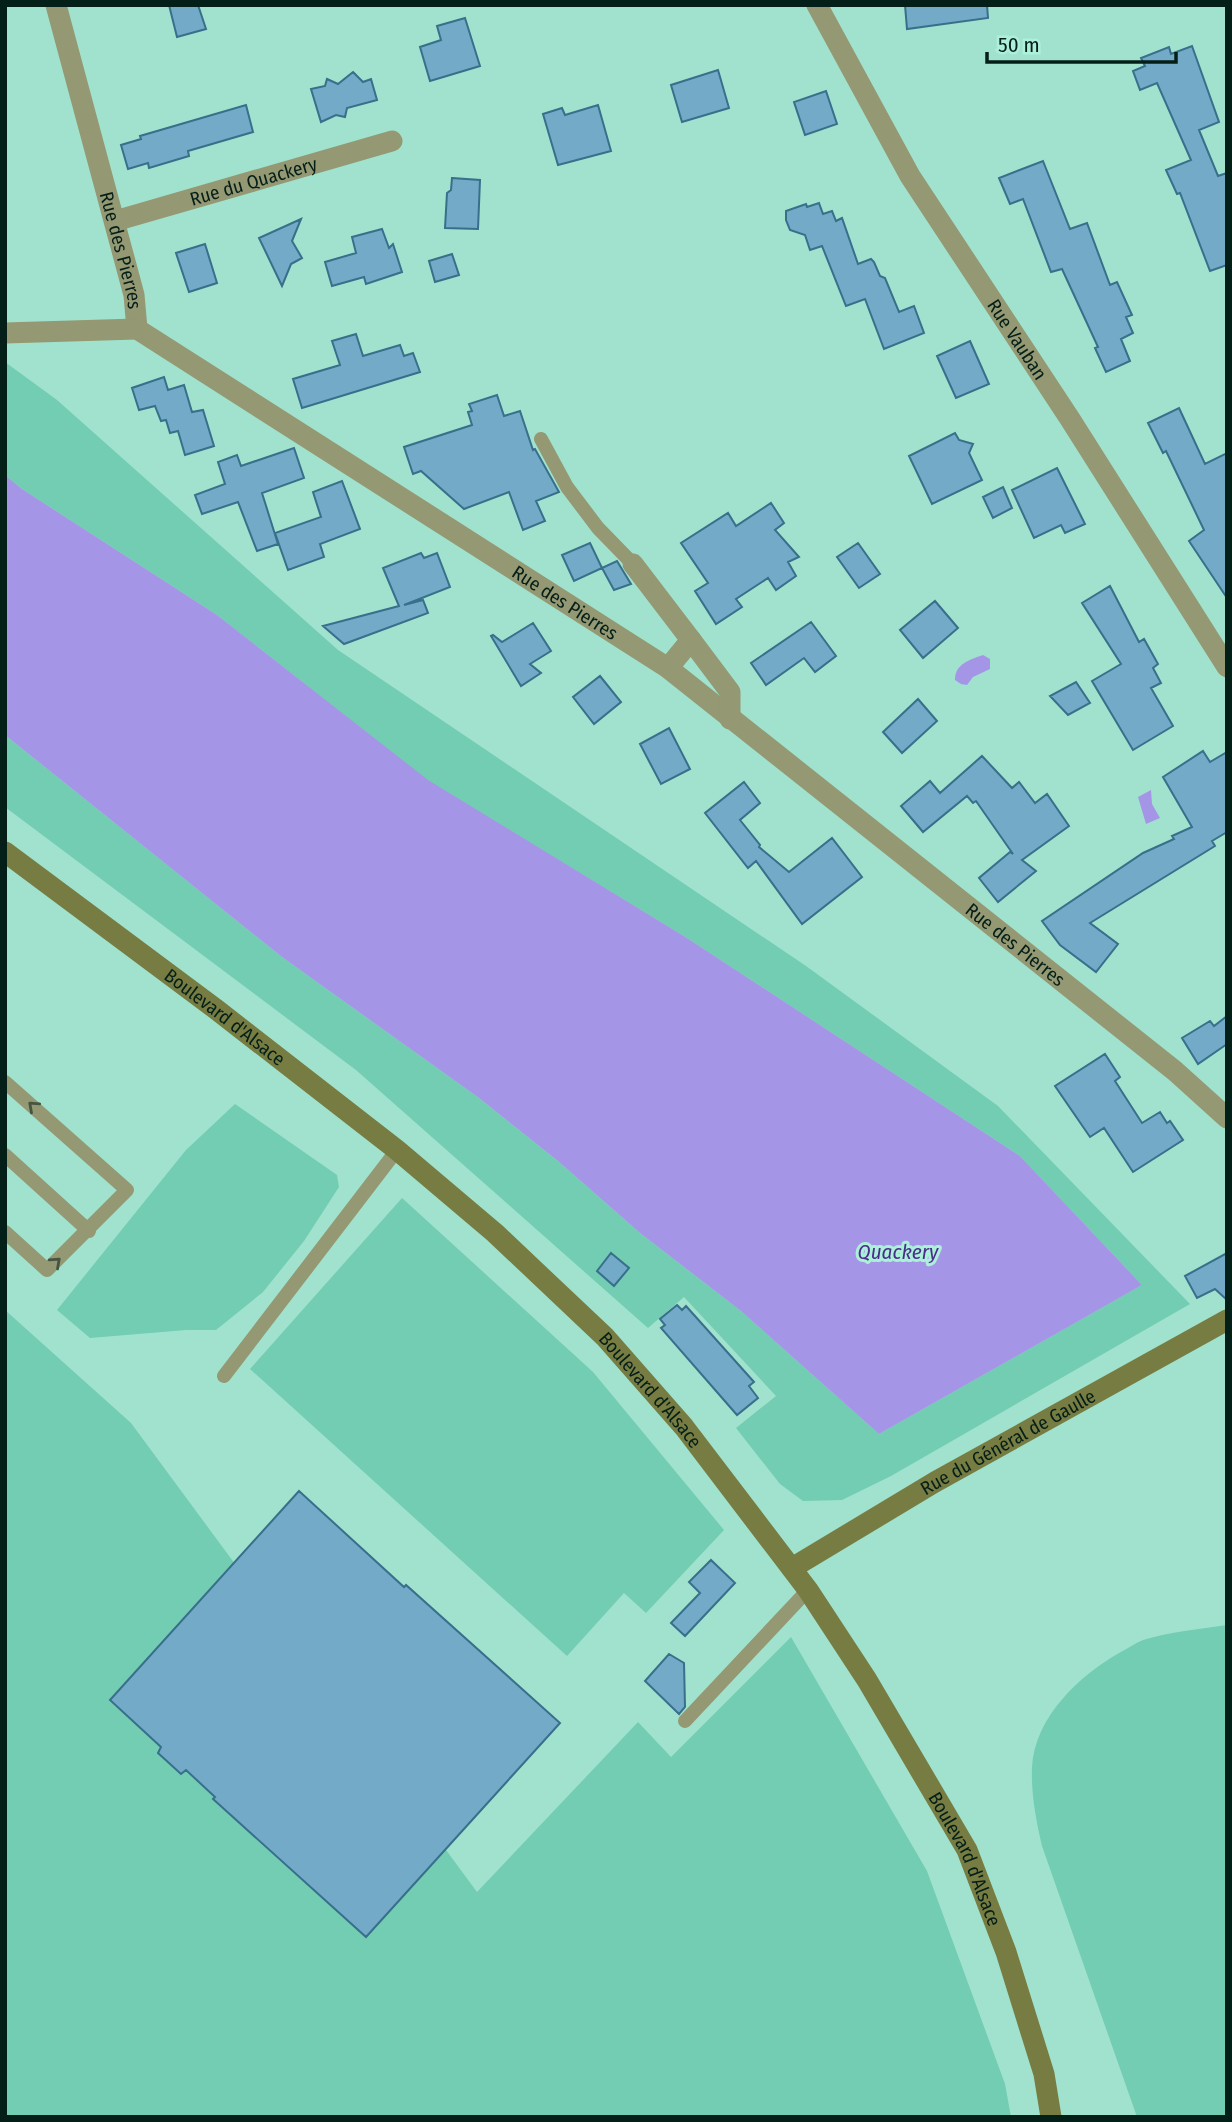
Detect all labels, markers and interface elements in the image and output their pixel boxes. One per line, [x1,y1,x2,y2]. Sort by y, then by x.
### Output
scale bar [987,21,1176,65]
text: 50 m [998,32,1040,58]
street label: Rue du Quackery [187,152,320,211]
street label: Rue des Pierres [95,189,146,310]
street label: Rue Vauban [982,295,1052,384]
street label: Rue des Pierres [508,561,622,645]
street label: Rue des Pierres [961,898,1070,991]
street label: Boulevard d'Alsace [160,964,290,1071]
one-way arrow [28,1102,41,1115]
water label: Quackery [858,1239,939,1265]
one-way arrow [48,1258,61,1270]
street label: Boulevard d'Alsace [594,1327,707,1453]
street label: Rue du Général de Gaulle [916,1384,1099,1500]
street label: Boulevard d'Alsace [923,1788,1006,1929]

